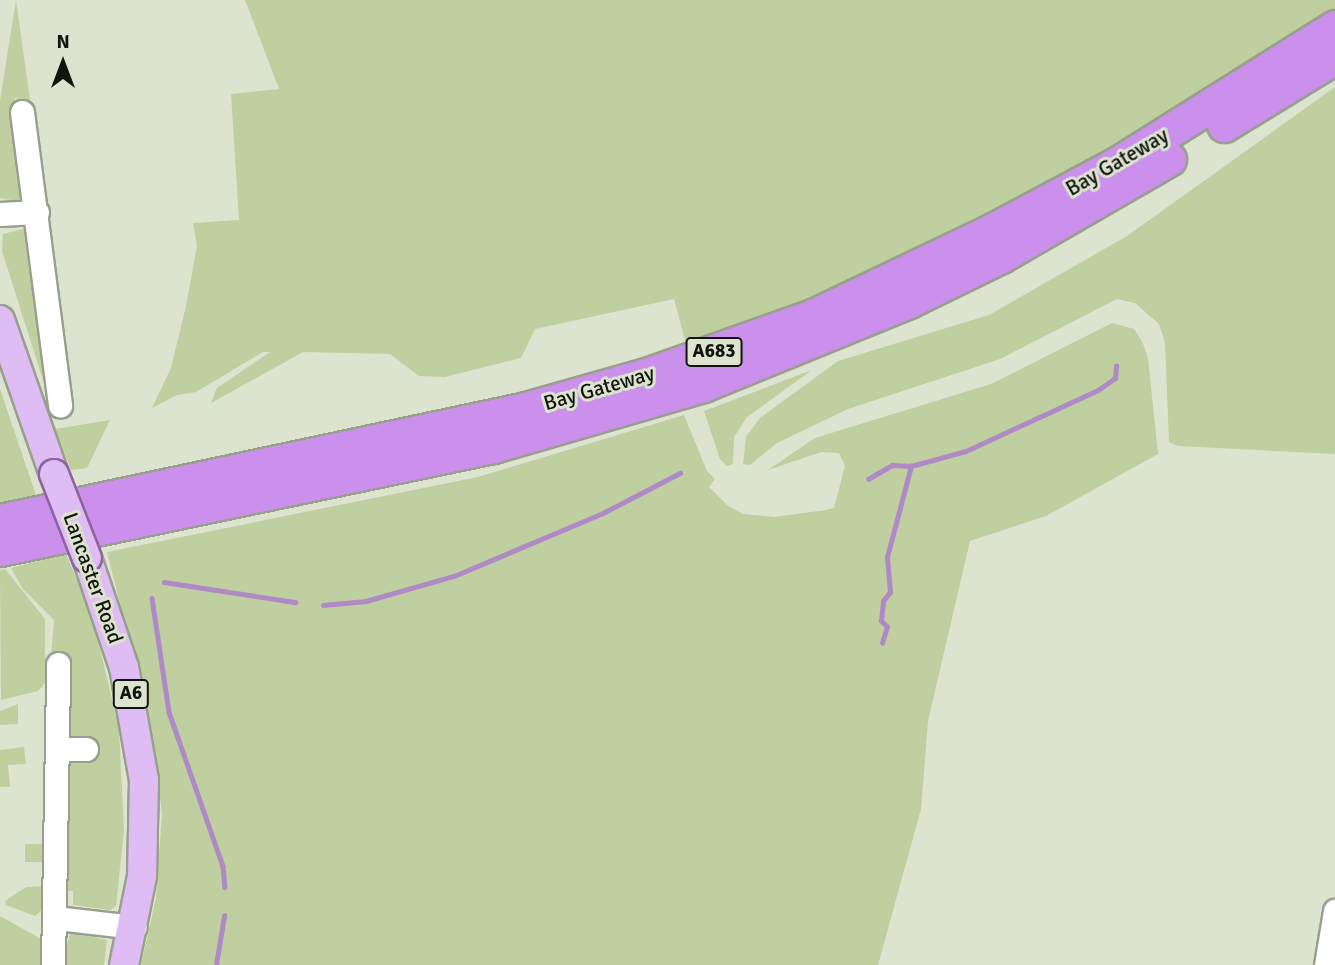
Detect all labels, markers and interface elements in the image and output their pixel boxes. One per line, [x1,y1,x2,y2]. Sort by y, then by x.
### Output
north arrow [28,28,98,98]
text: N [56,30,70,54]
street label: Bay Gateway [1061,123,1173,201]
road number: A683 [684,336,744,368]
street label: Bay Gateway [541,360,657,416]
street label: Lancaster Road [58,509,128,647]
road number: A6 [112,678,150,709]

